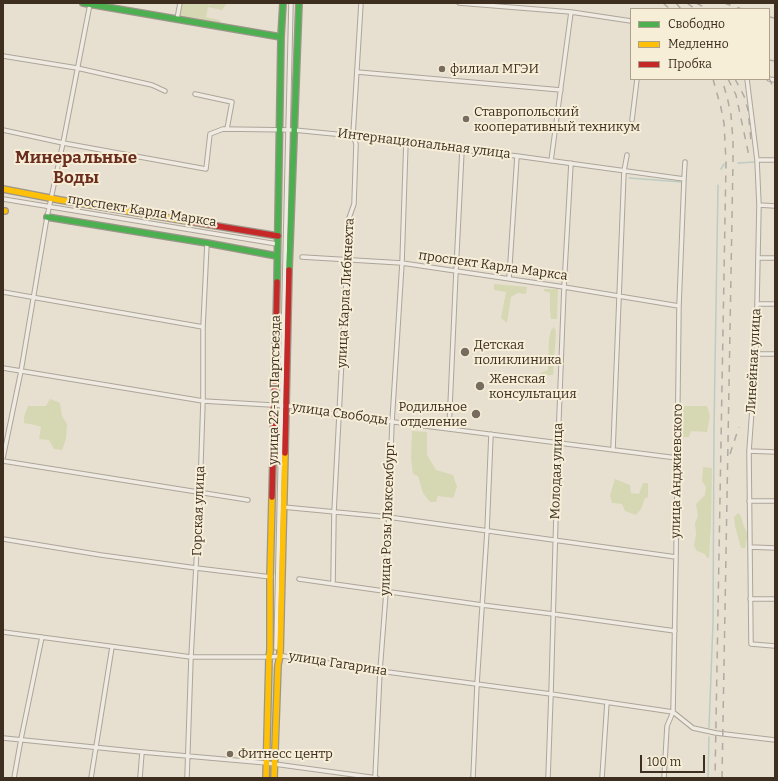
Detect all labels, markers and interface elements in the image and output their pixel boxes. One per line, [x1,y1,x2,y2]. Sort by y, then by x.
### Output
legend [630,8,770,80]
text: Свободно [668,17,725,31]
text: Медленно [668,37,729,51]
text: Пробка [668,57,712,71]
place label: филиал МГЭИ [450,61,539,77]
marker: филиал МГЭИ [437,64,447,74]
place label: Ставропольский кооперативный техникум [474,104,640,135]
marker: Ставропольский кооперативный техникум [461,114,471,124]
street label: Интернациональная улица [336,126,512,162]
district label: Минеральные Воды [15,148,137,188]
street label: проспект Карла Маркса [66,192,218,230]
street label: улица Карла Либкнехта [334,218,358,368]
street label: проспект Карла Маркса [417,248,569,284]
street label: Линейная улица [743,308,765,414]
street label: улица 22-го Партсъезда [266,315,284,465]
place label: Детская поликлиника [474,337,562,368]
marker: Детская поликлиника [459,346,471,358]
place label: Женская консультация [489,371,577,402]
marker: Женская консультация [474,380,486,392]
place label: Родильное отделение [398,399,467,430]
street label: улица Свободы [291,400,389,428]
street label: улица Анджиевского [668,404,686,538]
marker: Родильное отделение [470,408,482,420]
street label: Молодая улица [548,422,566,520]
street label: улица Розы Люксембург [378,442,398,596]
street label: Горская улица [190,466,208,556]
street label: улица Гагарина [288,649,388,679]
place label: Фитнесс центр [238,746,333,762]
scale bar [642,747,707,773]
marker: Фитнесс центр [225,749,235,759]
text: 100 m [647,755,681,769]

